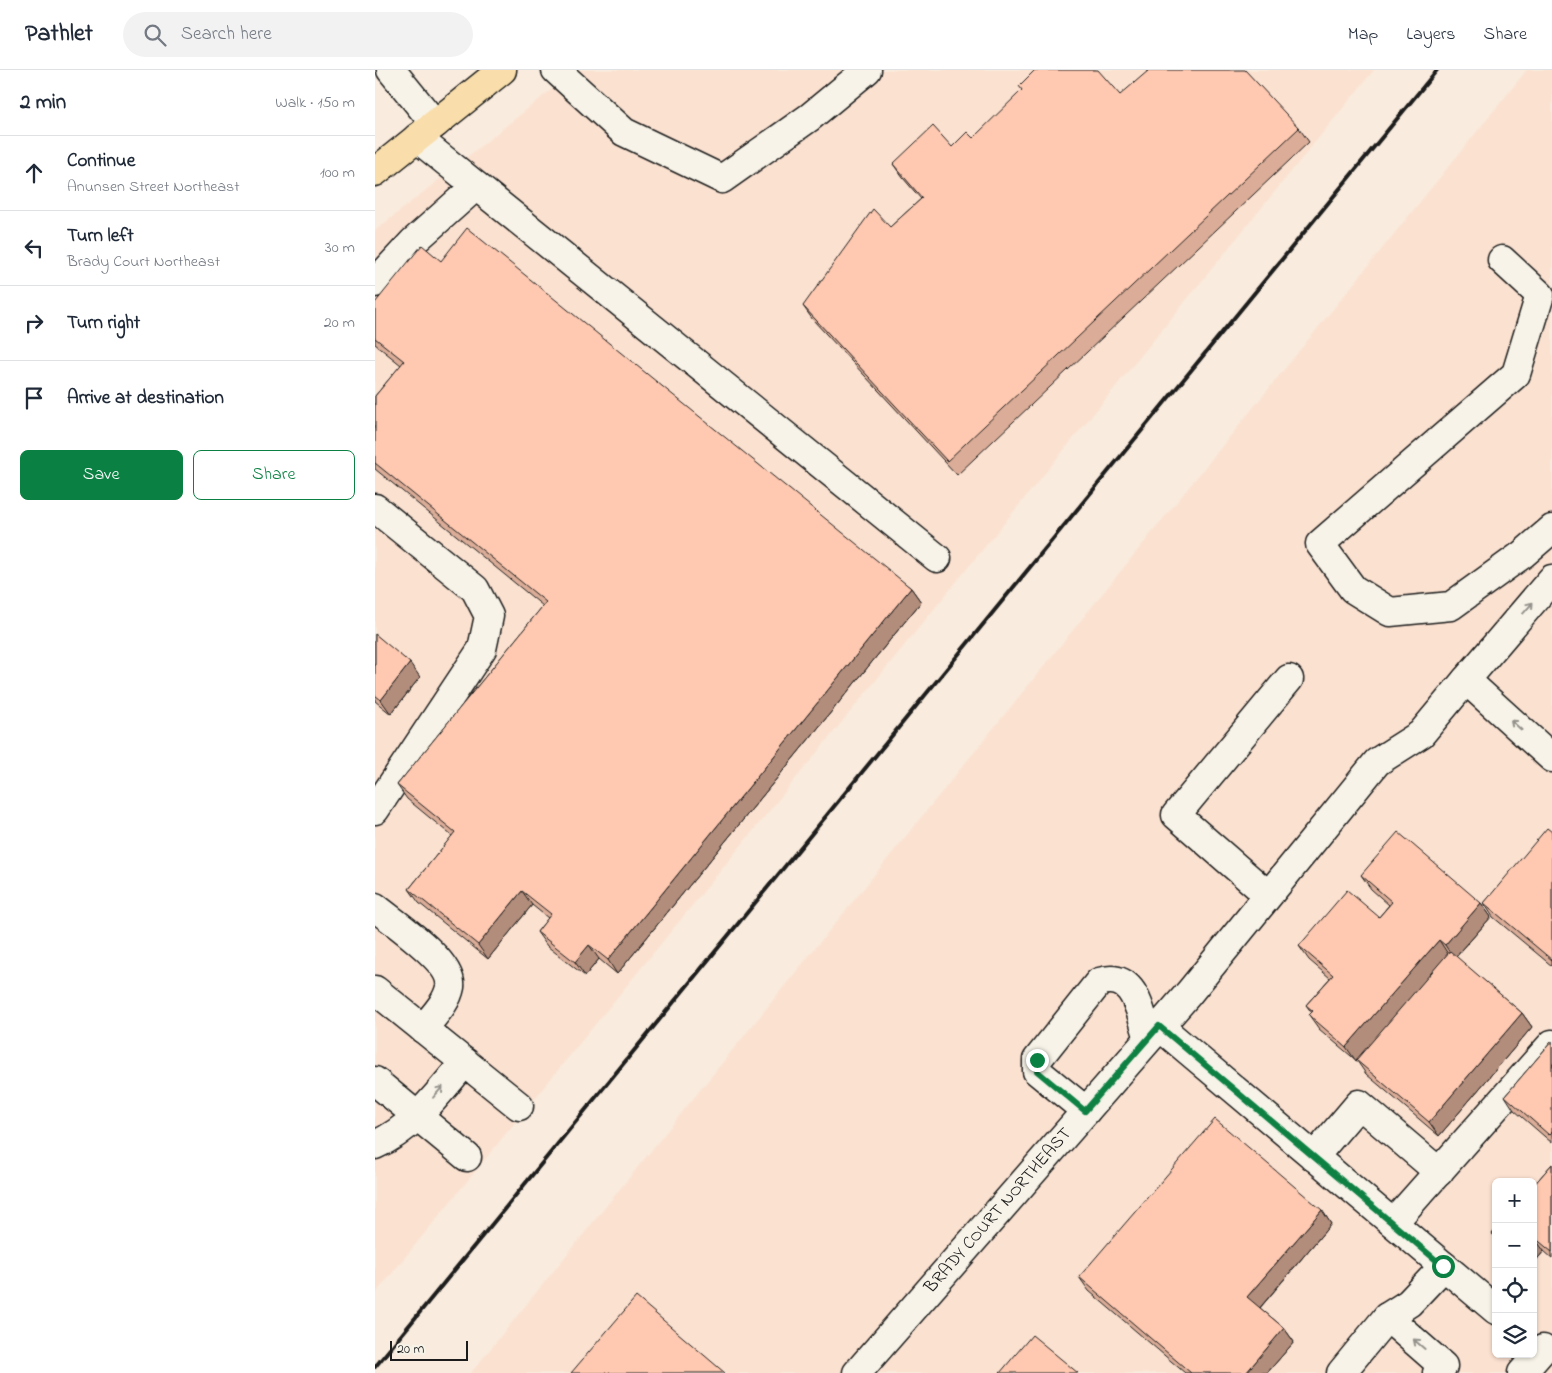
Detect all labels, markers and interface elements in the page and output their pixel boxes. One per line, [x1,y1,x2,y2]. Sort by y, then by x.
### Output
search box [123,12,473,57]
text: Pathlet [25,17,93,52]
icon: search [141,21,169,49]
text: Search here [181,21,272,48]
text: Map [1348,22,1378,48]
text: Layers [1406,22,1456,48]
text: Share [1484,22,1527,48]
text: 2 min [20,88,66,118]
text: Walk · 150 m [275,91,355,115]
text: Continue [67,148,135,175]
icon: ahead [20,159,48,187]
text: 100 m [320,161,355,185]
text: Anunsen Street Northeast [67,175,240,199]
text: Turn left [67,223,134,250]
icon: left [20,234,48,262]
text: 30 m [325,236,355,260]
text: Brady Court Northeast [67,250,220,274]
icon: right [20,309,48,337]
text: Turn right [67,310,140,337]
text: 20 m [324,311,355,335]
icon: arrive [20,384,48,412]
text: Arrive at destination [67,385,224,412]
button: Save [20,450,183,500]
button: Share [193,450,355,500]
one-way arrow [1522,602,1533,615]
one-way arrow [1509,719,1522,731]
route end [1026,1049,1049,1072]
one-way arrow [433,1086,444,1099]
street label: BRADY COURT NORTHEAST [918,1122,1078,1301]
map controls [1492,1178,1537,1358]
button: + [1492,1178,1537,1223]
button: − [1492,1223,1537,1268]
route start [1432,1255,1455,1278]
button: locate [1492,1268,1537,1313]
button: layers [1492,1313,1537,1358]
scale bar [390,1338,467,1361]
text: 20 m [397,1339,424,1360]
one-way arrow [1412,1339,1425,1350]

